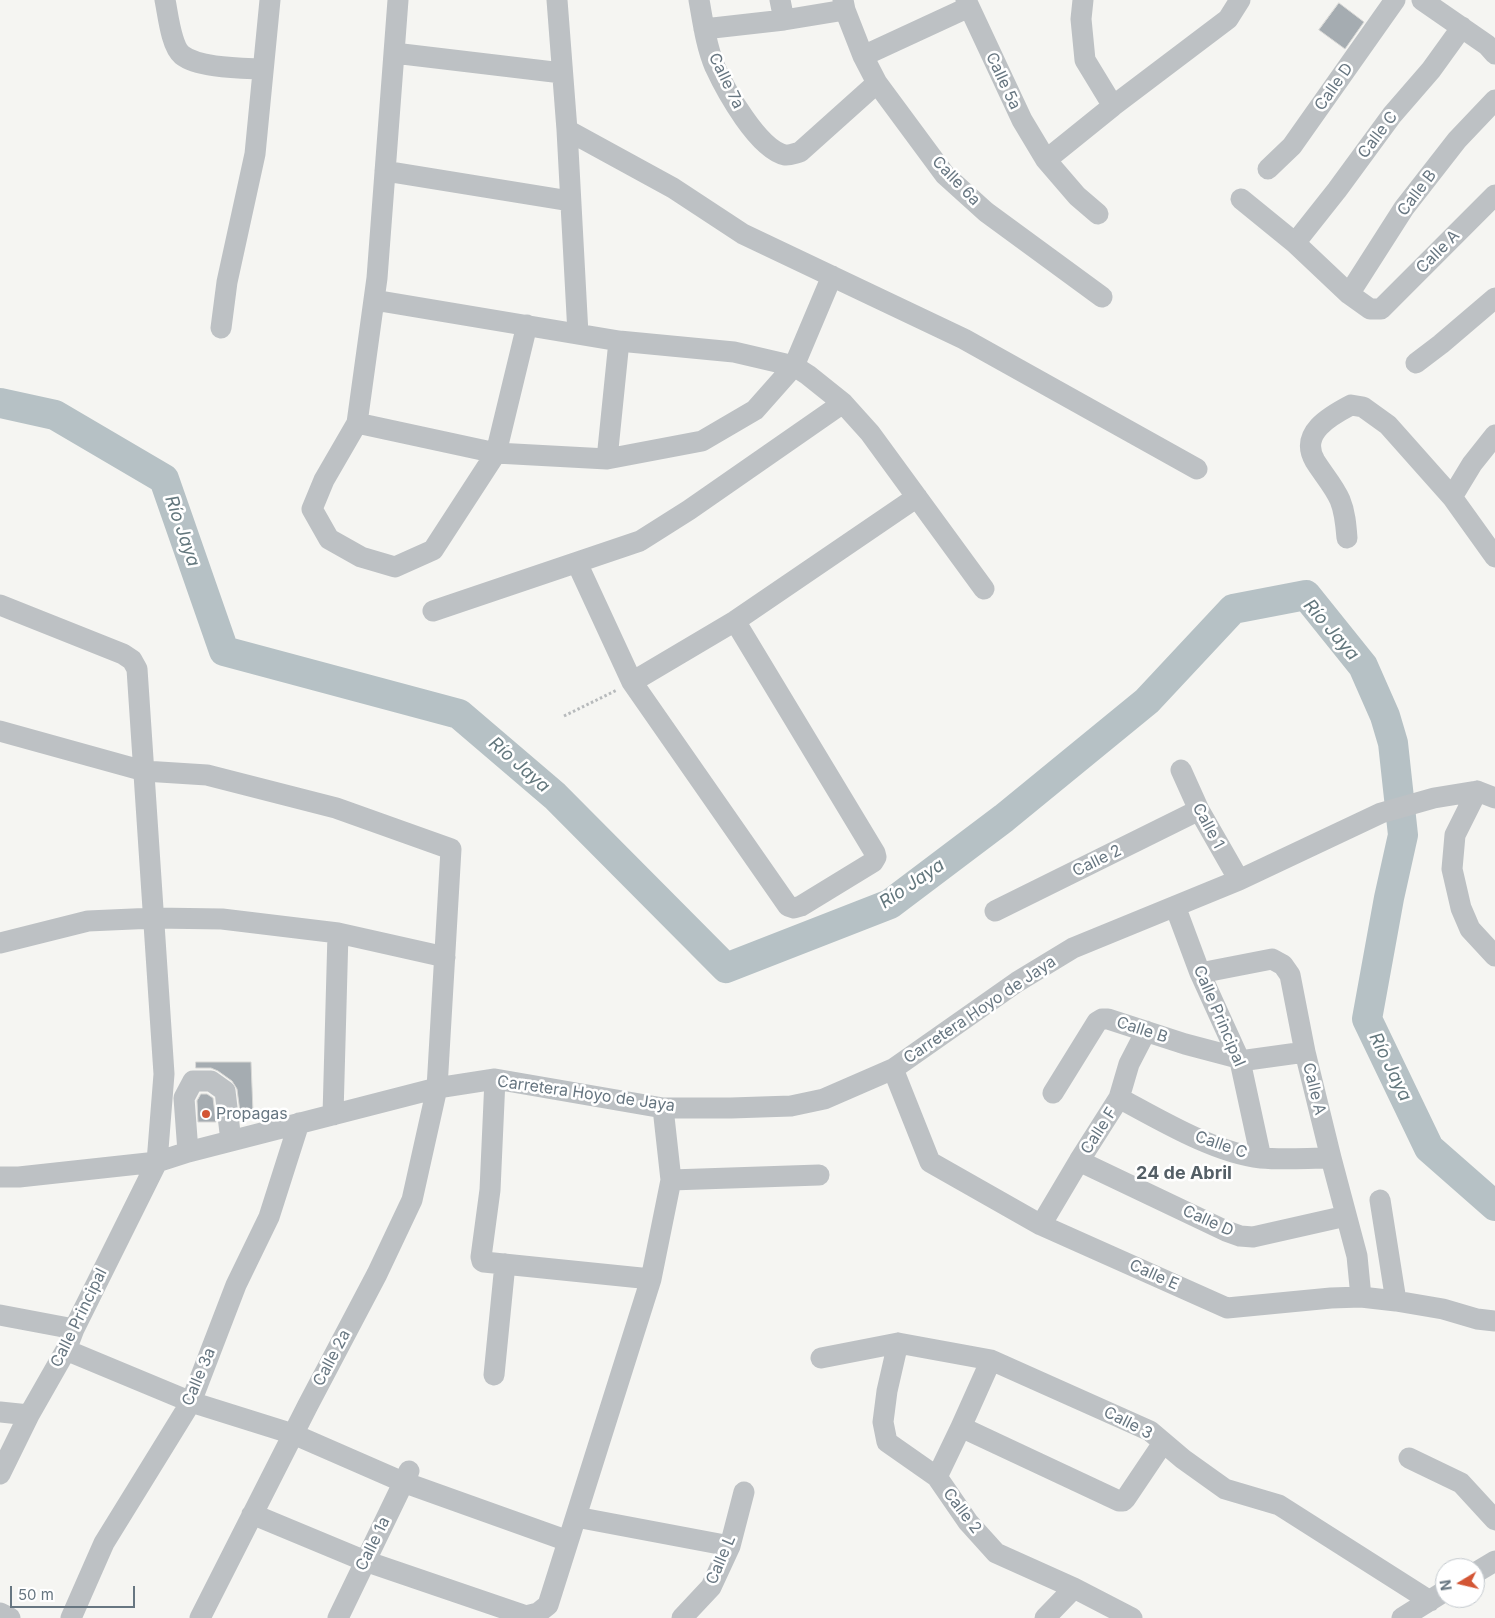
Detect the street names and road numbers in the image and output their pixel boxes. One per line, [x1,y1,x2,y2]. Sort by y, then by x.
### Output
street label: Calle 5a [981,49,1025,113]
street label: Calle 7a [704,50,748,112]
street label: Calle D [1311,59,1357,115]
street label: Calle C [1354,108,1402,162]
street label: Calle 6a [928,152,984,210]
street label: Calle B [1393,166,1441,220]
street label: Calle A [1412,226,1464,278]
street label: Calle 1 [1188,800,1228,852]
street label: Calle 2 [1069,841,1125,881]
street label: Carretera Hoyo de Jaya [900,952,1060,1068]
street label: Calle Principal [1189,963,1249,1069]
street label: Calle B [1114,1013,1170,1047]
street label: Calle A [1298,1061,1330,1117]
street label: Carretera Hoyo de Jaya [496,1072,676,1116]
street label: Calle F [1077,1104,1121,1158]
street label: Calle C [1192,1127,1250,1163]
street label: Calle D [1180,1201,1236,1241]
street label: Calle E [1126,1256,1182,1294]
street label: Calle Principal [47,1265,111,1371]
street label: Calle 2a [309,1327,355,1389]
street label: Calle 3a [178,1345,220,1409]
street label: Calle 3 [1100,1403,1156,1443]
street label: Calle 2 [939,1484,985,1538]
street label: Calle 1a [352,1514,394,1574]
street label: Calle L [702,1533,740,1587]

